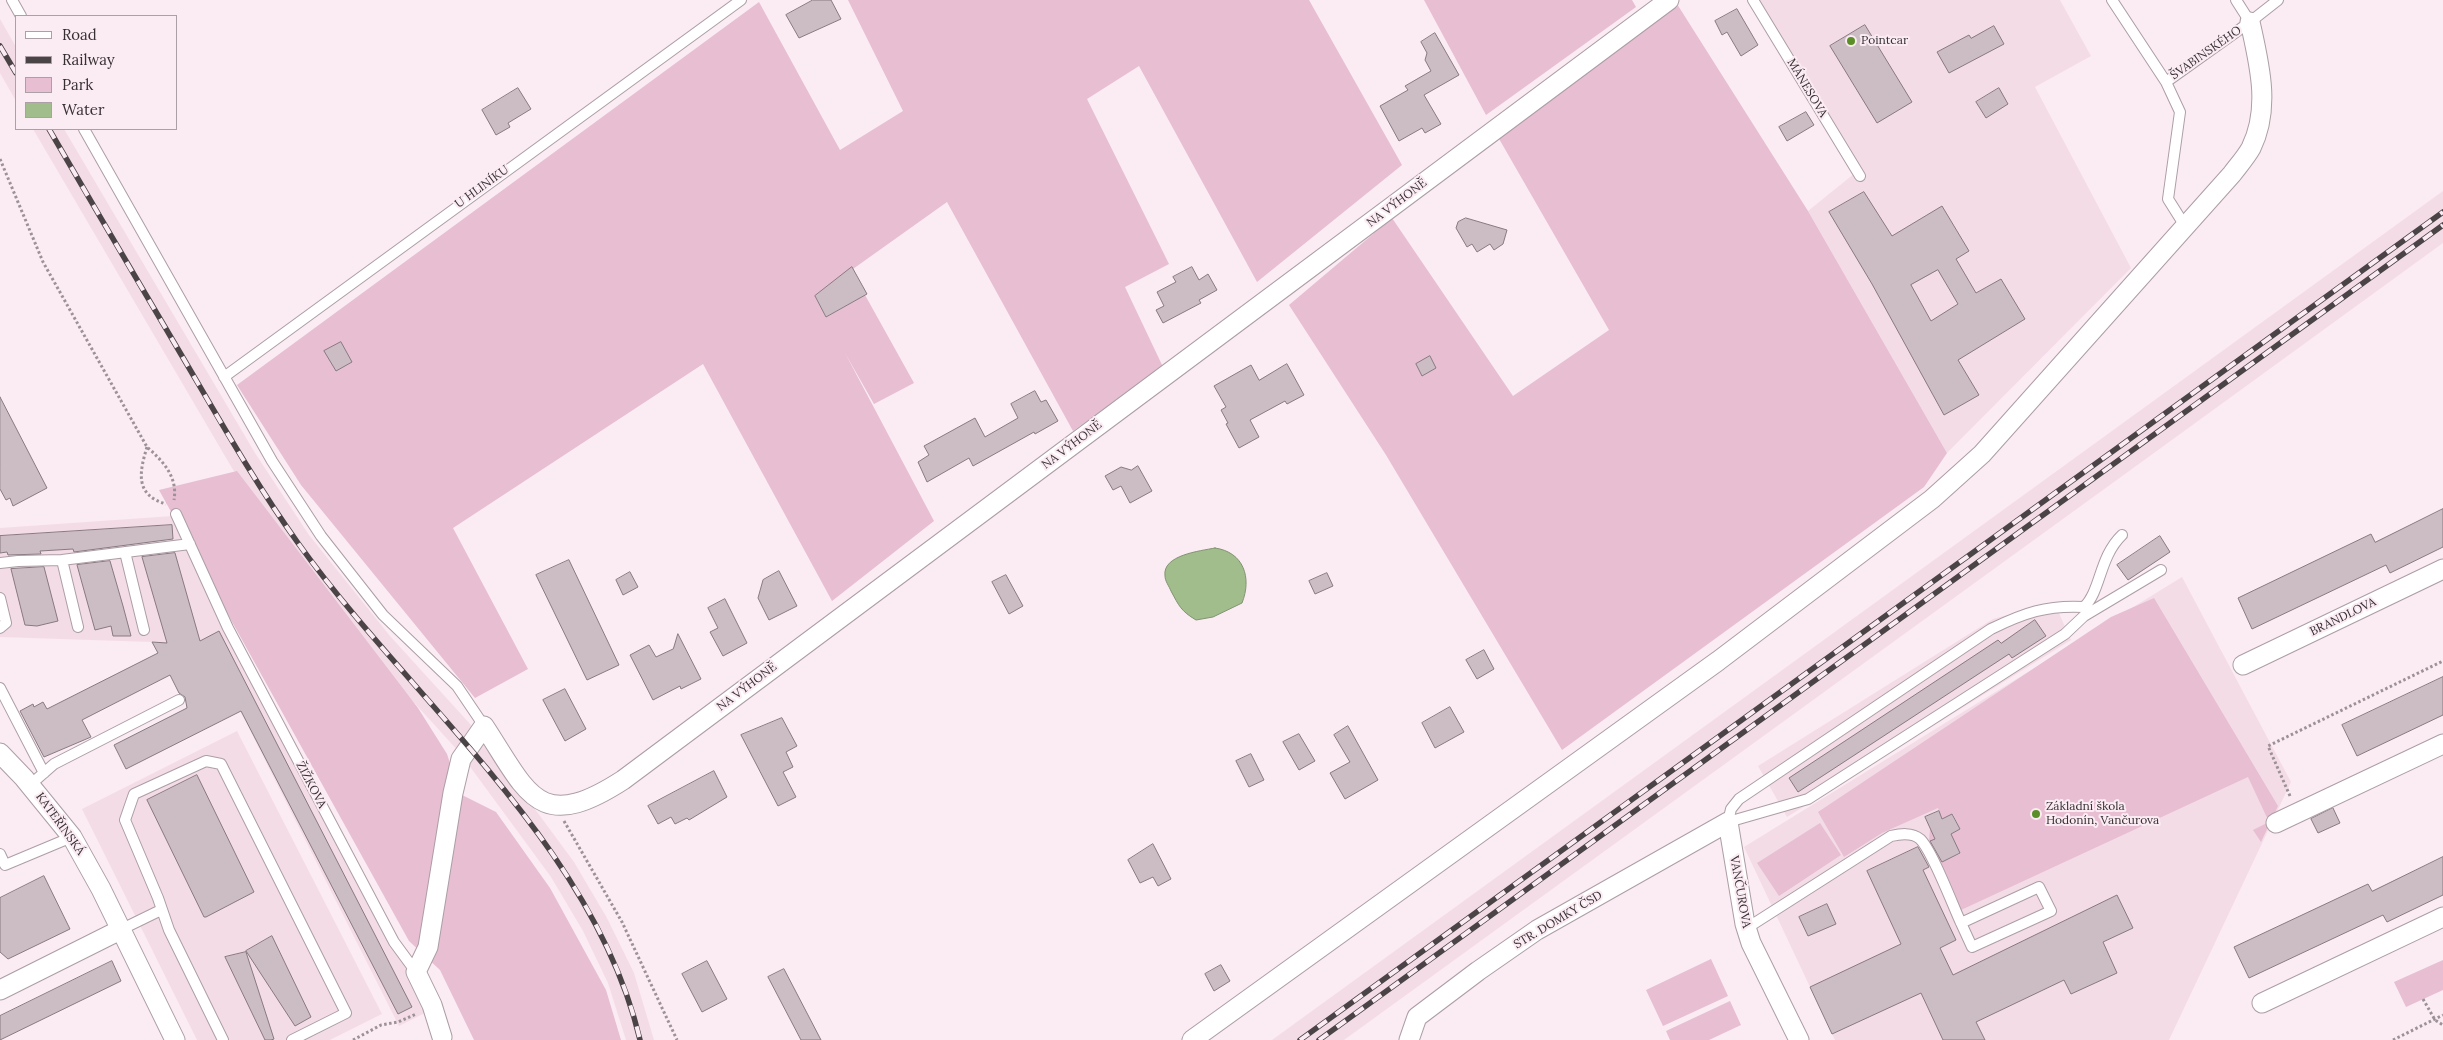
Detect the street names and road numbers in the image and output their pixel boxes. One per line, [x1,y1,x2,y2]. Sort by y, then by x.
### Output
street label: ŠVABINSKÉHO [2168,23,2244,83]
street label: MÁNESOVA [1784,56,1830,120]
street label: U HLINÍKU [452,163,512,211]
street label: NA VÝHONĚ [1364,176,1430,230]
street label: NA VÝHONĚ [1039,418,1105,472]
street label: BRANDLOVA [2308,595,2378,639]
street label: NA VÝHONĚ [714,660,780,714]
street label: ŽIŽKOVA [293,759,329,811]
street label: KATEŘINSKÁ [32,790,88,858]
street label: VANČUROVA [1727,855,1753,929]
street label: STR. DOMKY ČSD [1511,888,1605,952]

